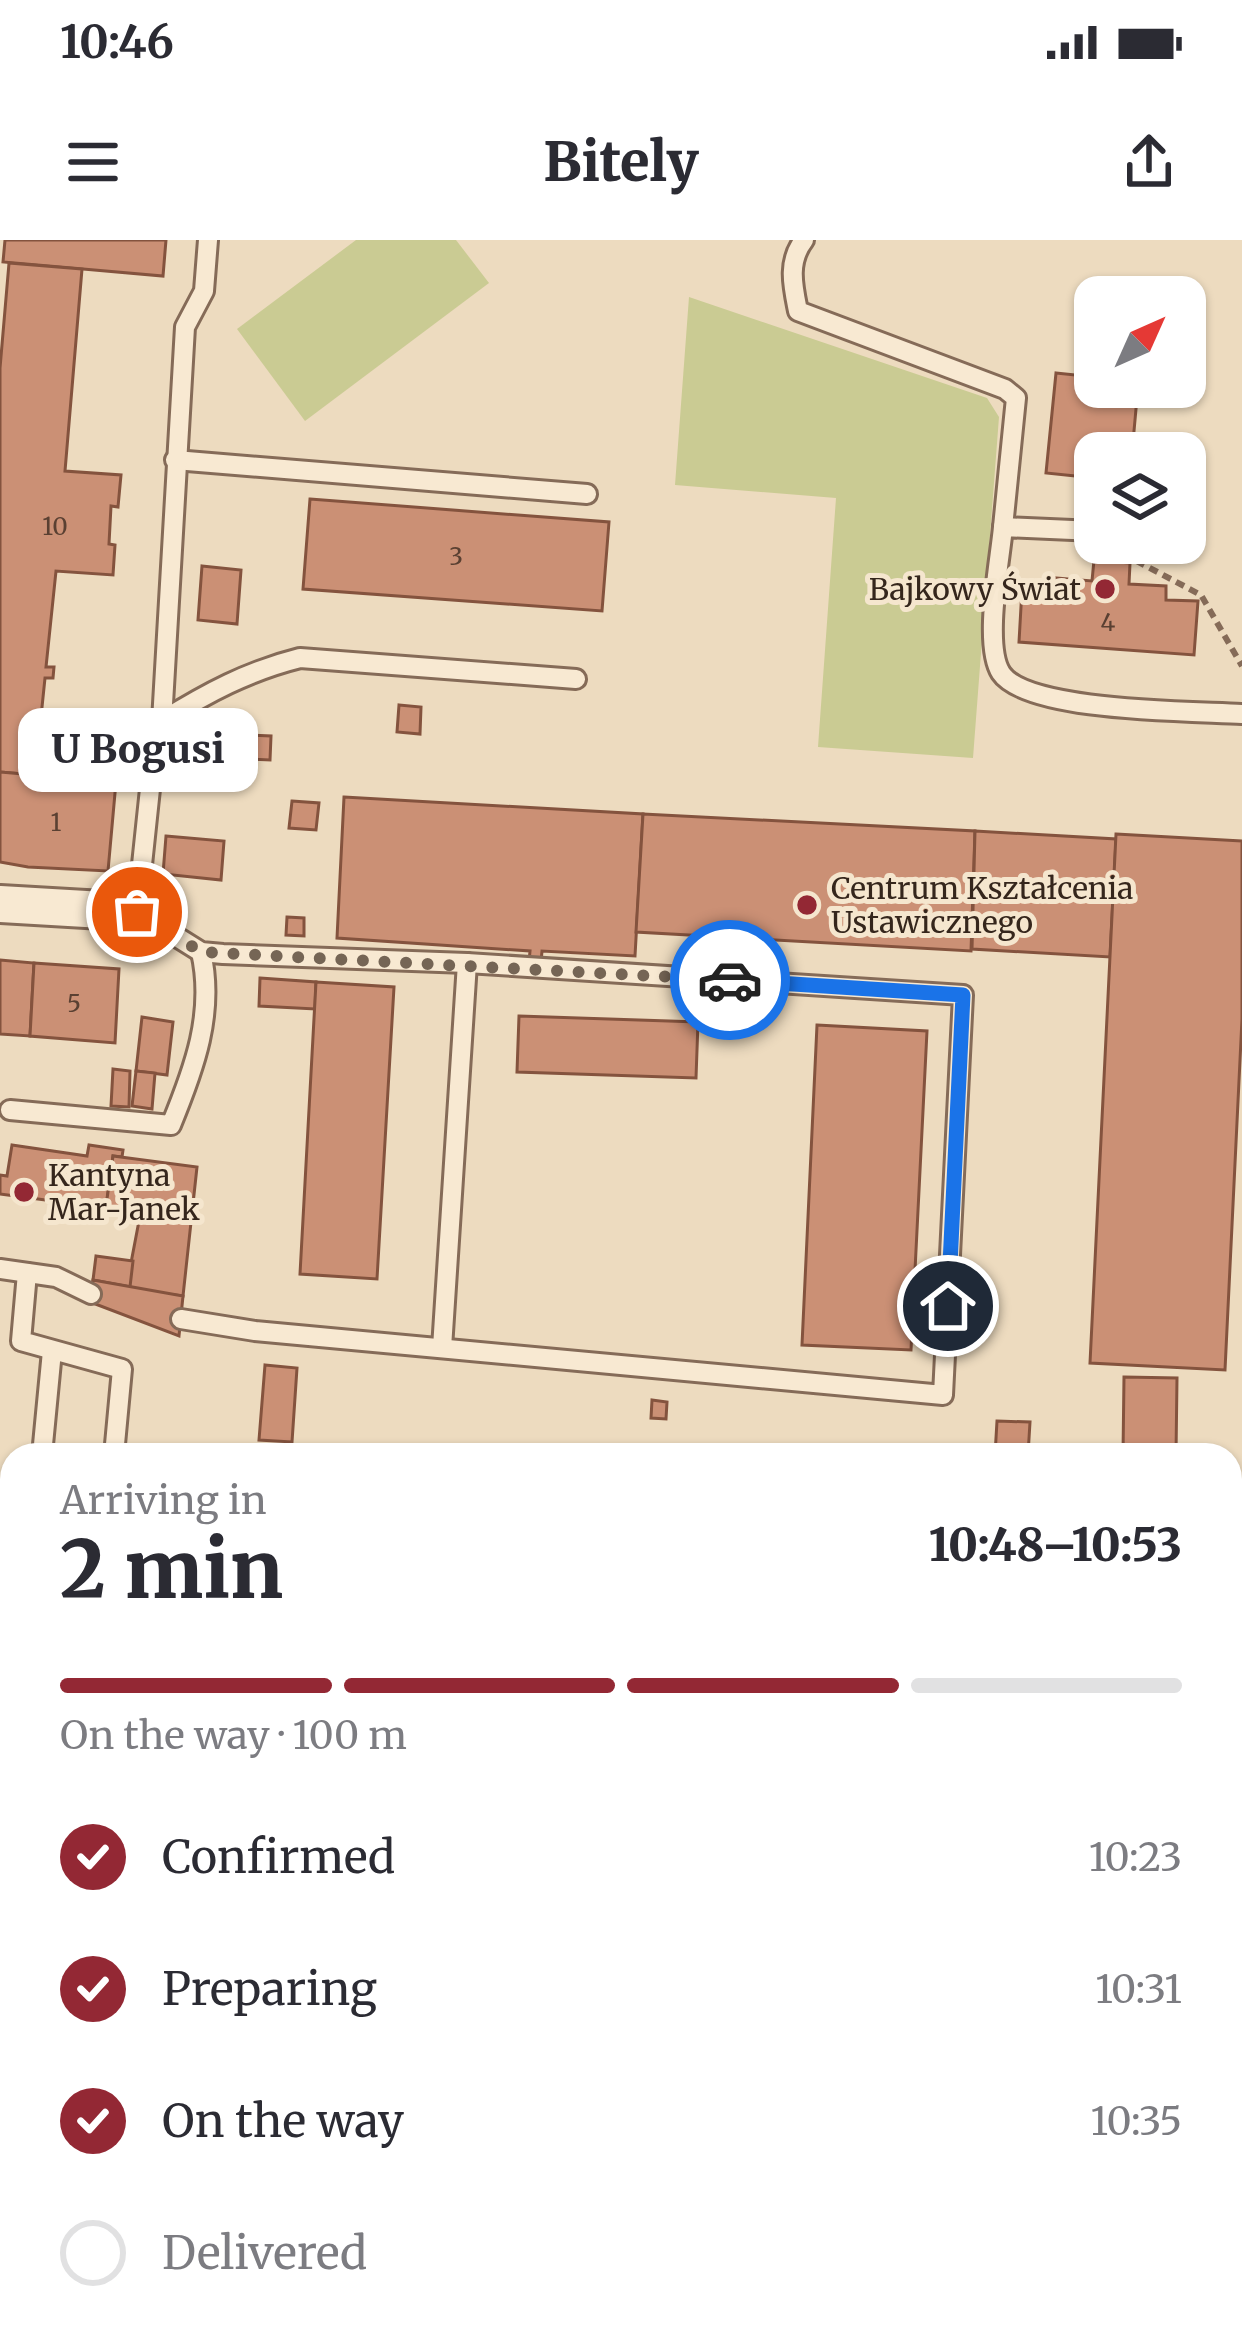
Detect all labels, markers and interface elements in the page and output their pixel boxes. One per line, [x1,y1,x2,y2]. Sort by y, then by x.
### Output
text: 10:46 [60,14,174,70]
text: Bitely [543,128,699,196]
icon: menu [60,129,126,195]
icon: share [1116,129,1182,195]
north arrow [1074,276,1206,408]
map controls [1074,276,1206,564]
button: layers [1074,432,1206,564]
house number: 10 [42,511,68,542]
house number: 3 [449,541,463,572]
place label: Bajkowy Świat [869,570,1081,608]
marker: Bajkowy Świat [1092,576,1118,602]
house number: 4 [1101,607,1116,638]
callout: U Bogusi [17,708,257,792]
text: U Bogusi [51,725,225,774]
house number: 1 [51,807,62,838]
pin [86,861,188,963]
place label: Centrum Kształcenia Ustawicznego [831,869,1133,941]
icon: bag [104,879,170,945]
marker: Centrum Kształcenia Ustawicznego [794,892,820,918]
courier [670,920,790,1040]
icon: car [697,947,763,1013]
house number: 5 [67,988,81,1019]
place label: Kantyna Mar-Janek [48,1156,200,1228]
marker: Kantyna Mar-Janek [11,1179,37,1205]
pin [897,1255,999,1357]
icon: home [915,1273,981,1339]
text: Arriving in [60,1476,267,1525]
text: 10:48–10:53 [929,1517,1182,1573]
text: 2 min [60,1521,283,1619]
text: On the way · 100 m [60,1711,407,1760]
icon: check [60,1824,126,1890]
text: Confirmed [162,1829,395,1885]
text: 10:23 [1089,1833,1182,1882]
icon: check [60,1956,126,2022]
text: Preparing [162,1961,377,2017]
text: 10:31 [1095,1965,1182,2014]
icon: check [60,2088,126,2154]
text: On the way [162,2093,404,2149]
text: 10:35 [1091,2097,1182,2146]
text: Delivered [162,2225,367,2281]

